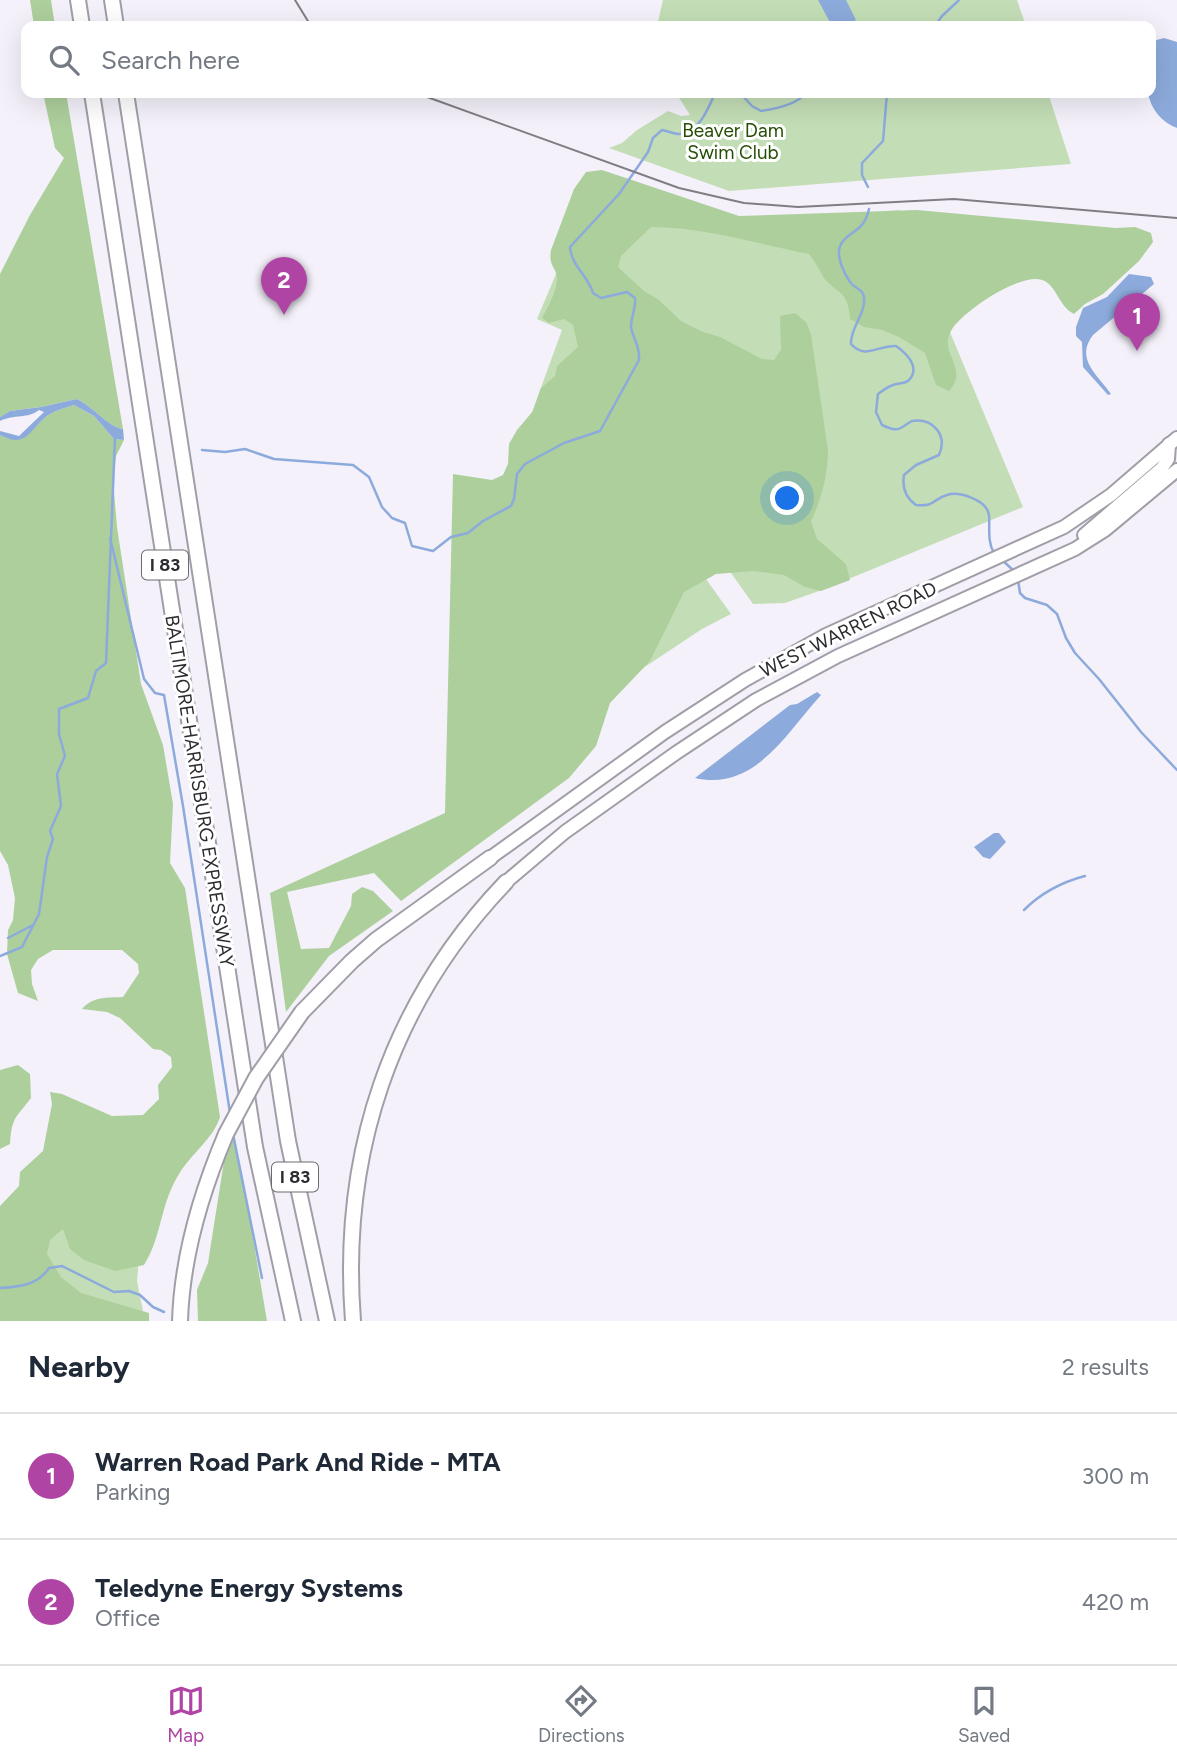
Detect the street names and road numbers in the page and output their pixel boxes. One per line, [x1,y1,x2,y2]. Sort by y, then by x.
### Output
road number: I 83 [142,550,188,580]
street label: WEST WARREN ROAD [756,577,940,682]
street label: BALTIMORE-HARRISBURG EXPRESSWAY [160,613,239,969]
road number: I 83 [272,1162,318,1192]

